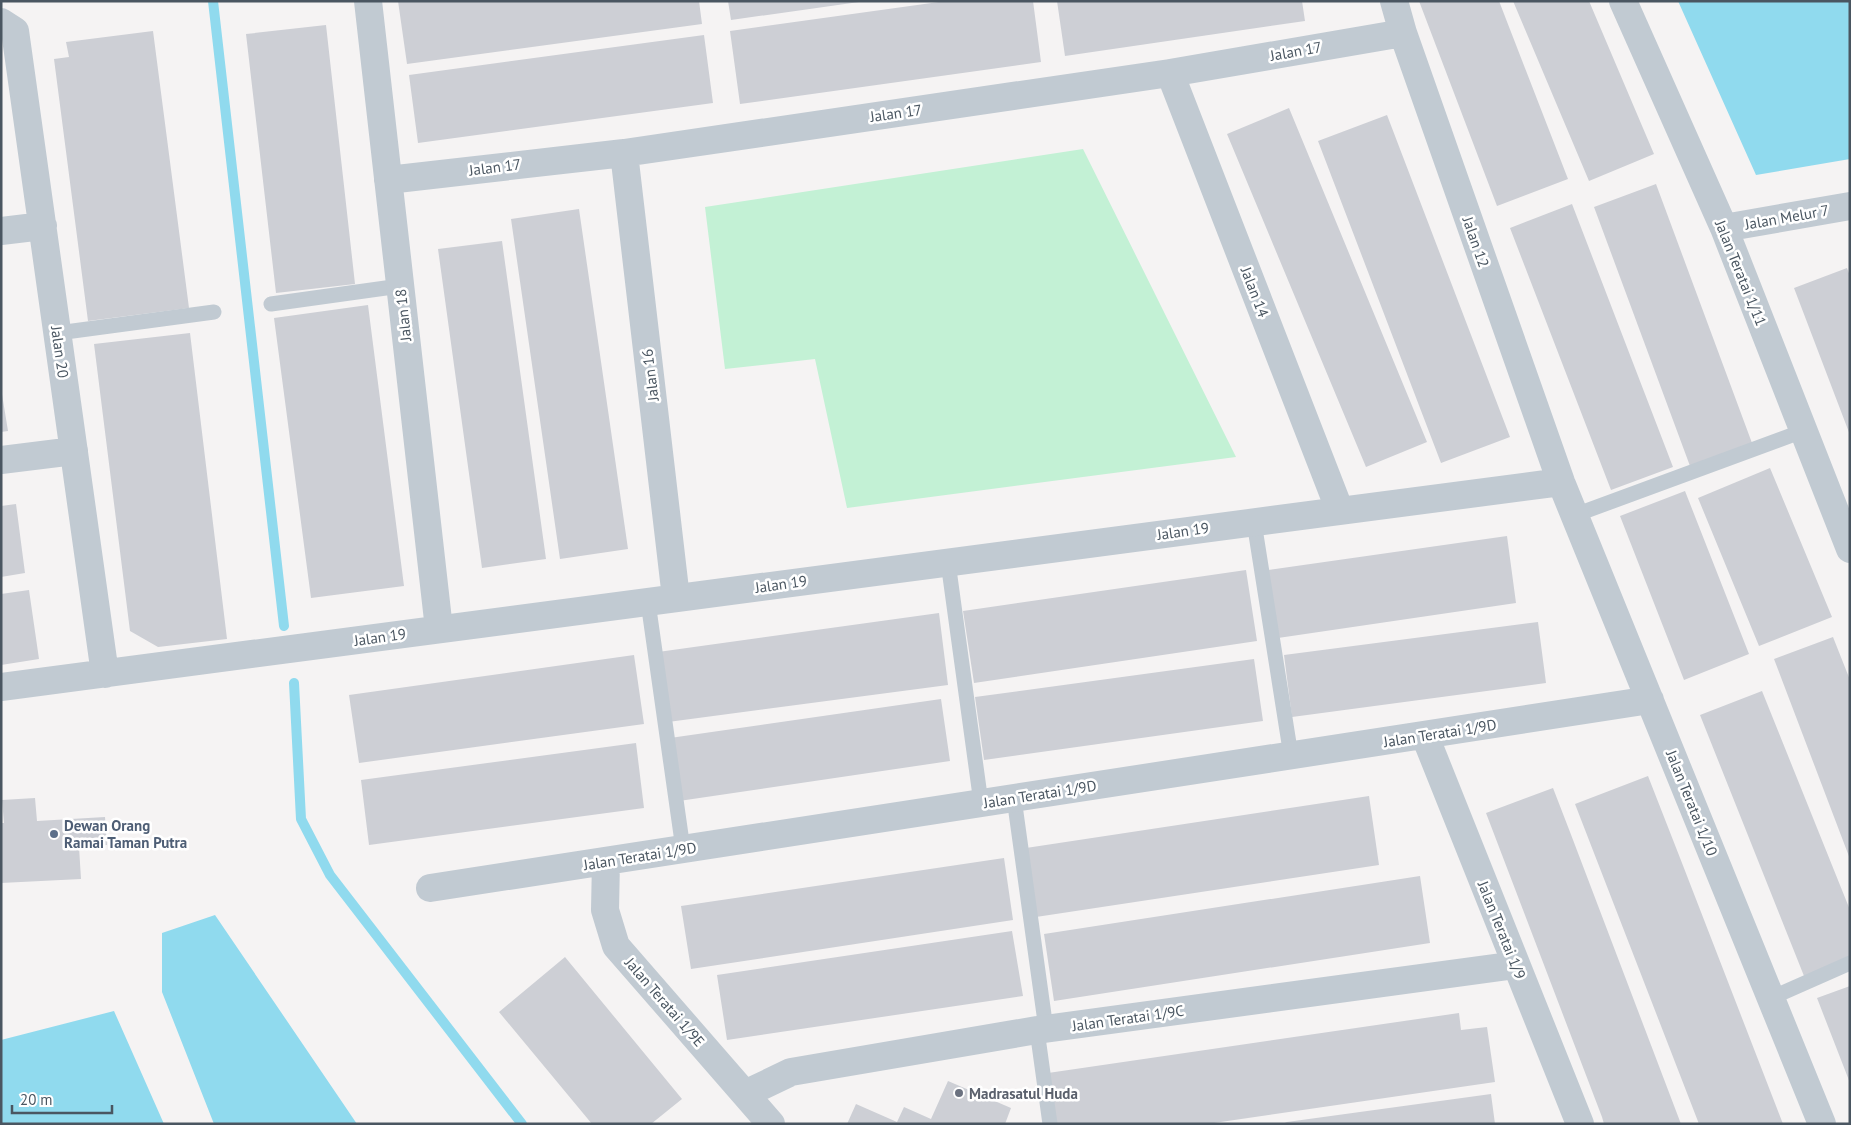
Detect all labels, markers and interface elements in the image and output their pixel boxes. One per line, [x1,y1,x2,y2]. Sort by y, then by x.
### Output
street label: Jalan 17 [1268,37,1323,65]
street label: Jalan 17 [868,100,923,126]
street label: Jalan 17 [467,154,522,180]
street label: Jalan Melur 7 [1742,200,1831,234]
street label: Jalan 12 [1458,213,1493,270]
street label: Jalan Teratai 1/11 [1711,216,1771,329]
street label: Jalan 14 [1236,263,1273,320]
street label: Jalan 18 [391,288,415,343]
street label: Jalan 20 [47,324,73,379]
street label: Jalan 16 [637,348,663,403]
street label: Jalan 19 [1155,518,1210,544]
street label: Jalan 19 [753,571,808,597]
street label: Jalan 19 [352,624,407,650]
street label: Jalan Teratai 1/9D [1381,715,1498,751]
street label: Jalan Teratai 1/10 [1662,746,1722,859]
street label: Jalan Teratai 1/9D [981,776,1098,812]
place label: Dewan Orang Ramai Taman Putra [64,816,187,852]
marker: Dewan Orang Ramai Taman Putra [48,828,60,840]
street label: Jalan Teratai 1/9D [581,838,698,874]
street label: Jalan Teratai 1/9 [1473,877,1530,982]
street label: Jalan Teratai 1/9E [620,953,709,1051]
street label: Jalan Teratai 1/9C [1070,1001,1185,1035]
scale bar [12,1082,112,1114]
place label: Madrasatul Huda [969,1084,1078,1103]
marker: Madrasatul Huda [953,1087,965,1099]
text: 20 m [20,1090,53,1109]

